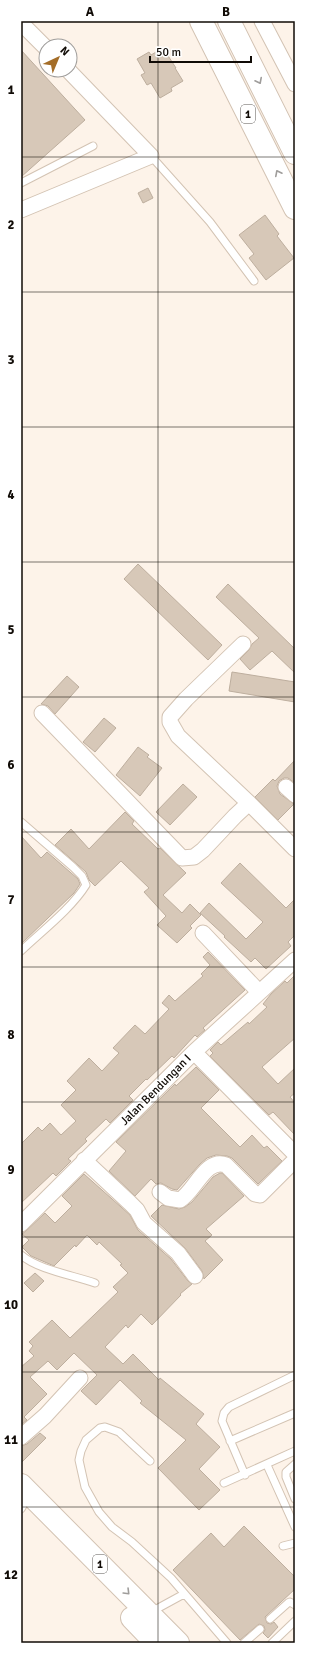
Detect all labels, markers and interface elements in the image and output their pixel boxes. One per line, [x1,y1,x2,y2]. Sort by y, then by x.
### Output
text: A [86,4,95,20]
text: B [222,4,230,20]
north arrow [38,38,78,78]
scale bar [150,38,251,64]
text: N [57,44,72,59]
text: 50 m [156,45,181,60]
one-way arrow [254,77,262,84]
text: 1 [7,82,15,98]
road number: 1 [241,105,255,123]
one-way arrow [275,169,282,177]
text: 2 [7,217,15,233]
text: 3 [7,352,15,368]
text: 4 [7,487,15,503]
text: 5 [7,622,15,638]
text: 6 [7,757,15,773]
text: 7 [7,892,15,908]
text: 8 [7,1027,15,1043]
street label: Jalan Bendungan I [117,1051,195,1129]
text: 9 [7,1162,15,1178]
text: 10 [4,1297,18,1313]
text: 11 [4,1432,18,1448]
road number: 1 [93,1555,107,1573]
text: 12 [4,1567,18,1583]
one-way arrow [122,1587,130,1595]

